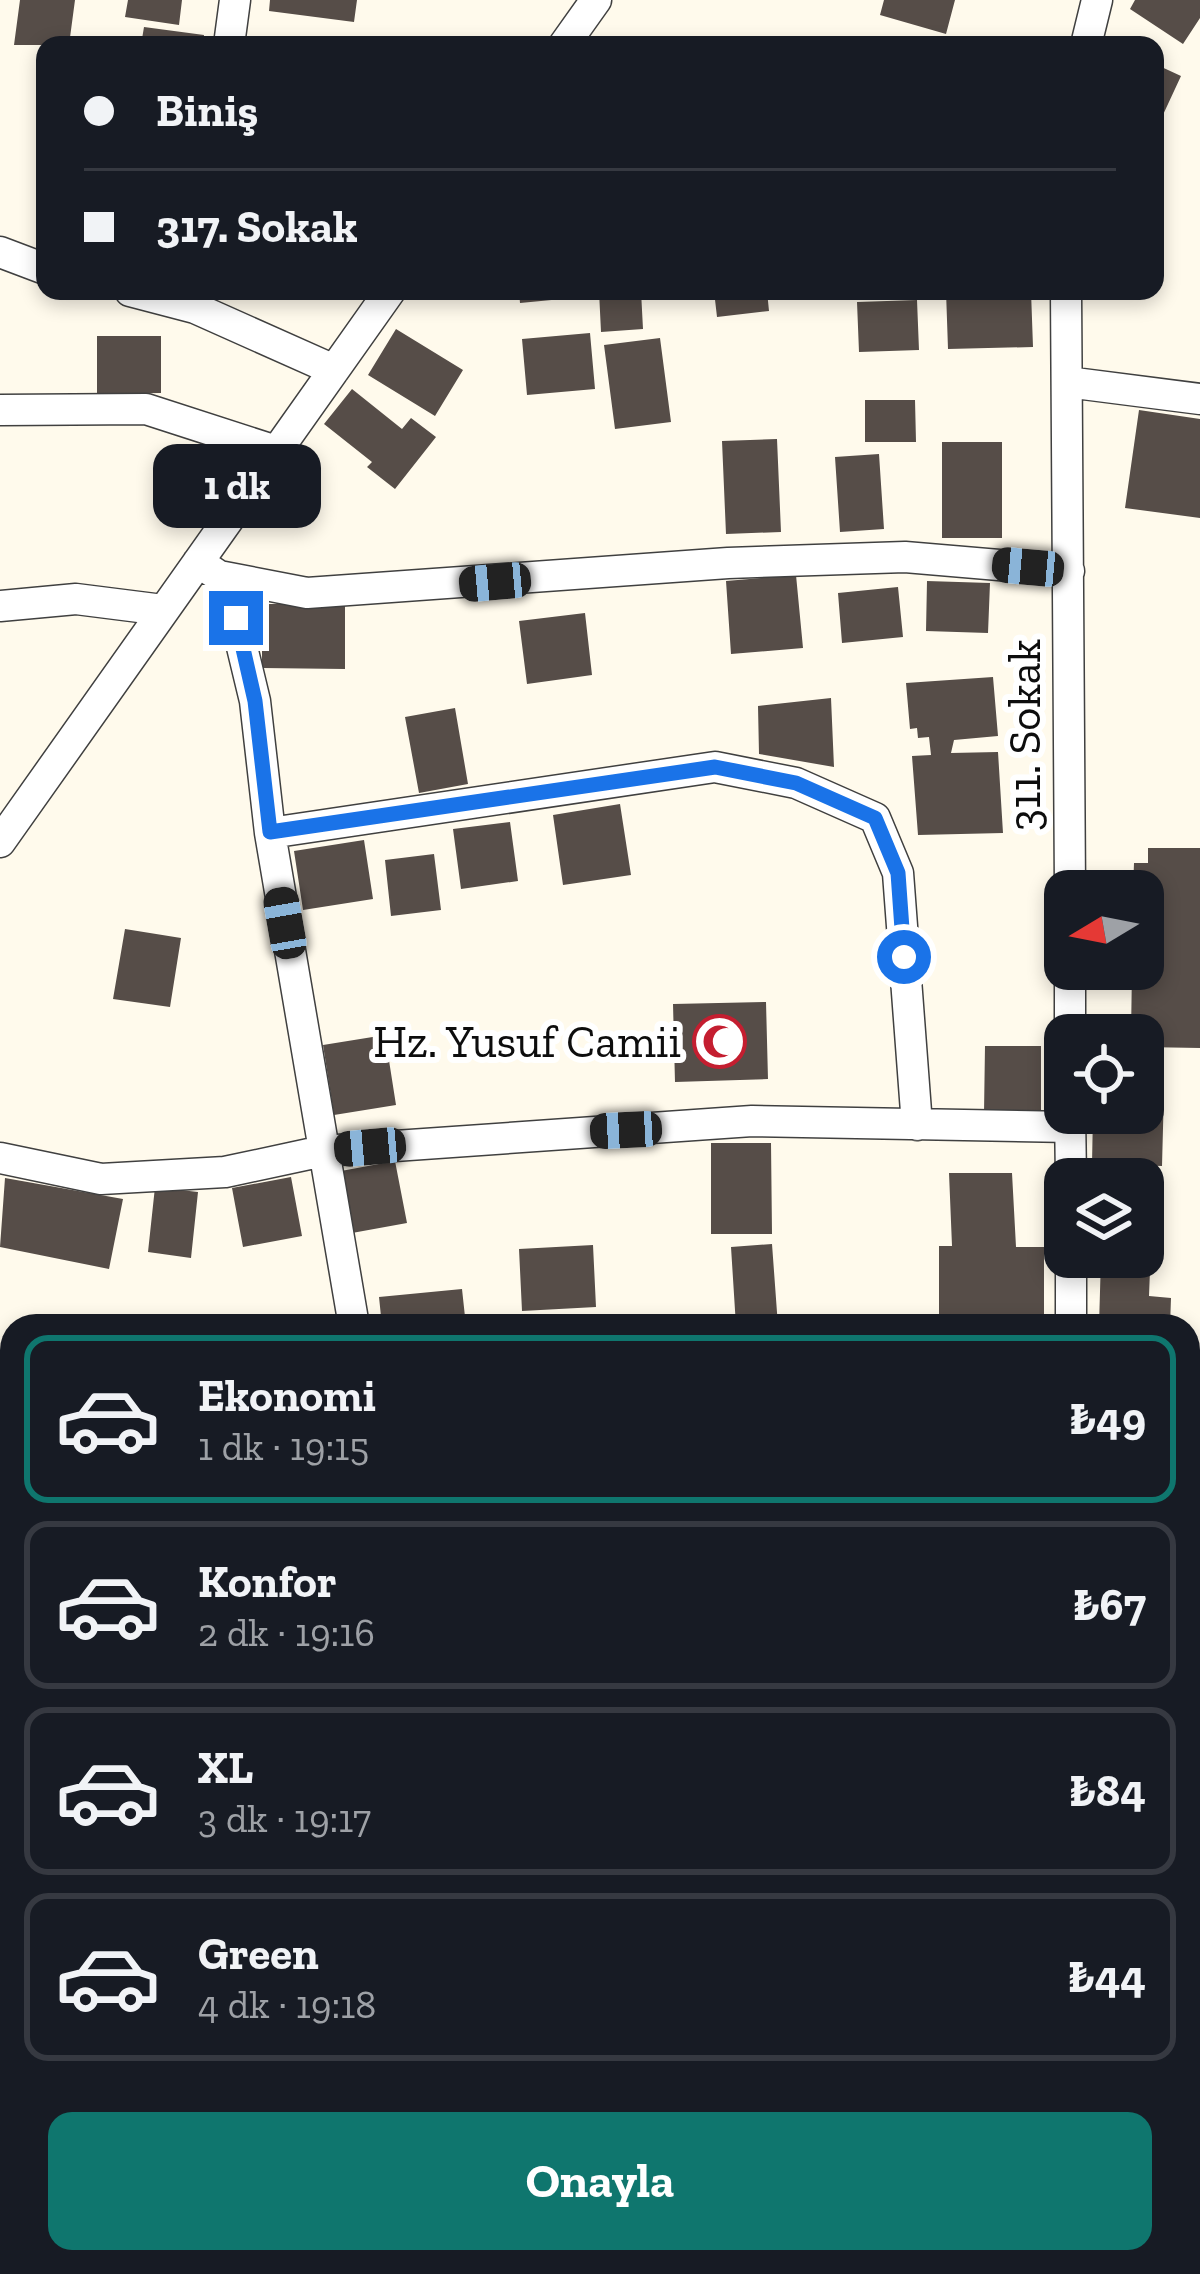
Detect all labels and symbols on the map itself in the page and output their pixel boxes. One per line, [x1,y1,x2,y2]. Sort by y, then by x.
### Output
callout: 1 dk [152,444,320,528]
car [991,546,1065,588]
car [458,561,532,603]
route end [209,591,263,645]
street label: 311. Sokak [998,639,1052,831]
north arrow [1044,870,1164,990]
car [261,884,309,962]
route start [877,930,931,984]
mosque icon: Hz. Yusuf Camii [692,1014,748,1070]
place label: Hz. Yusuf Camii [373,1015,681,1069]
car [589,1110,663,1150]
car [333,1126,407,1168]

